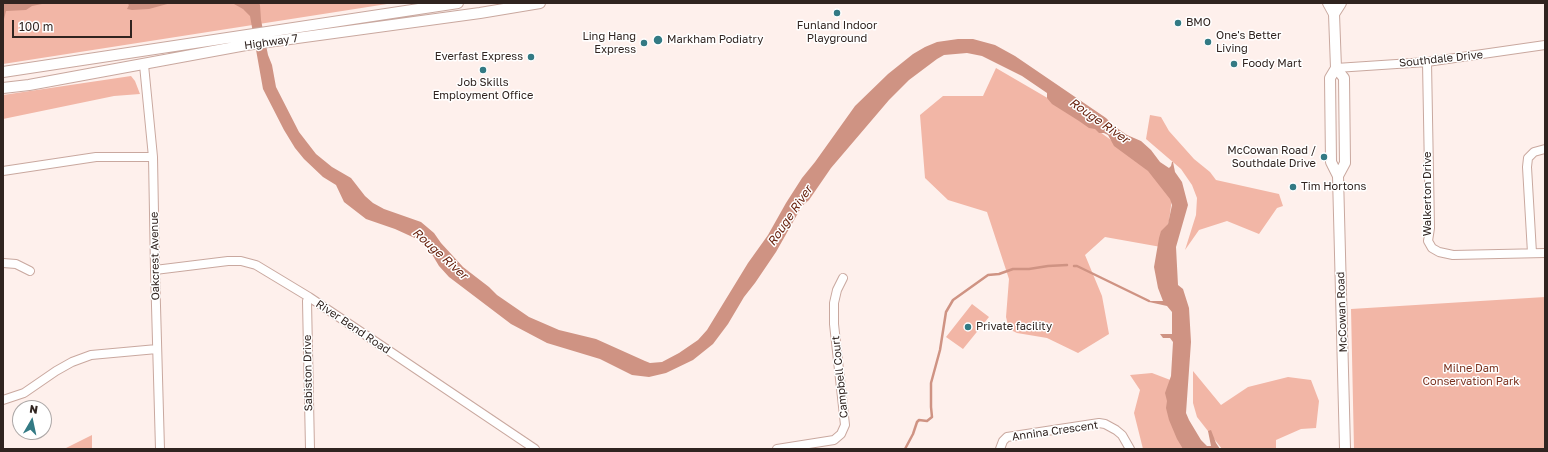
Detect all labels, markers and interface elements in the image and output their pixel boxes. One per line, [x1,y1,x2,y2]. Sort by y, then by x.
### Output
marker: Funland Indoor Playground [832,8,842,18]
scale bar [14,12,134,38]
place label: BMO [1186,16,1211,30]
marker: BMO [1173,18,1183,28]
text: 100 m [19,19,53,34]
place label: Funland Indoor Playground [797,19,877,45]
place label: One's Better Living [1216,29,1281,55]
place label: Ling Hang Express [582,30,636,56]
street label: Highway 7 [243,32,299,52]
place label: Markham Podiatry [667,33,763,47]
marker: Markham Podiatry [652,34,664,46]
marker: One's Better Living [1203,37,1213,47]
marker: Ling Hang Express [639,38,649,48]
street label: Southdale Drive [1398,48,1484,70]
place label: Everfast Express [435,50,523,64]
marker: Everfast Express [526,52,536,62]
place label: Foody Mart [1242,57,1302,71]
marker: Foody Mart [1229,59,1239,69]
marker: Job Skills Employment Office [478,65,488,75]
place label: Job Skills Employment Office [433,76,533,102]
water label: Rouge River [1066,95,1132,147]
place label: McCowan Road / Southdale Drive [1227,144,1316,170]
marker: McCowan Road / Southdale Drive [1319,152,1329,162]
street label: Walkerton Drive [1421,152,1435,236]
place label: Tim Hortons [1301,180,1366,194]
marker: Tim Hortons [1288,182,1298,192]
water label: Rouge River [765,183,815,249]
street label: Oakcrest Avenue [148,212,162,300]
water label: Rouge River [409,225,471,283]
street label: McCowan Road [1334,271,1350,353]
street label: River Bend Road [313,297,393,357]
place label: Private facility [976,320,1052,334]
marker: Private facility [963,322,973,332]
street label: Sabiston Drive [301,335,315,411]
street label: Campbell Court [829,335,851,419]
park label: Milne Dam Conservation Park [1423,362,1519,388]
north arrow [12,400,52,440]
text: N [29,402,39,416]
street label: Annina Crescent [1011,418,1099,444]

